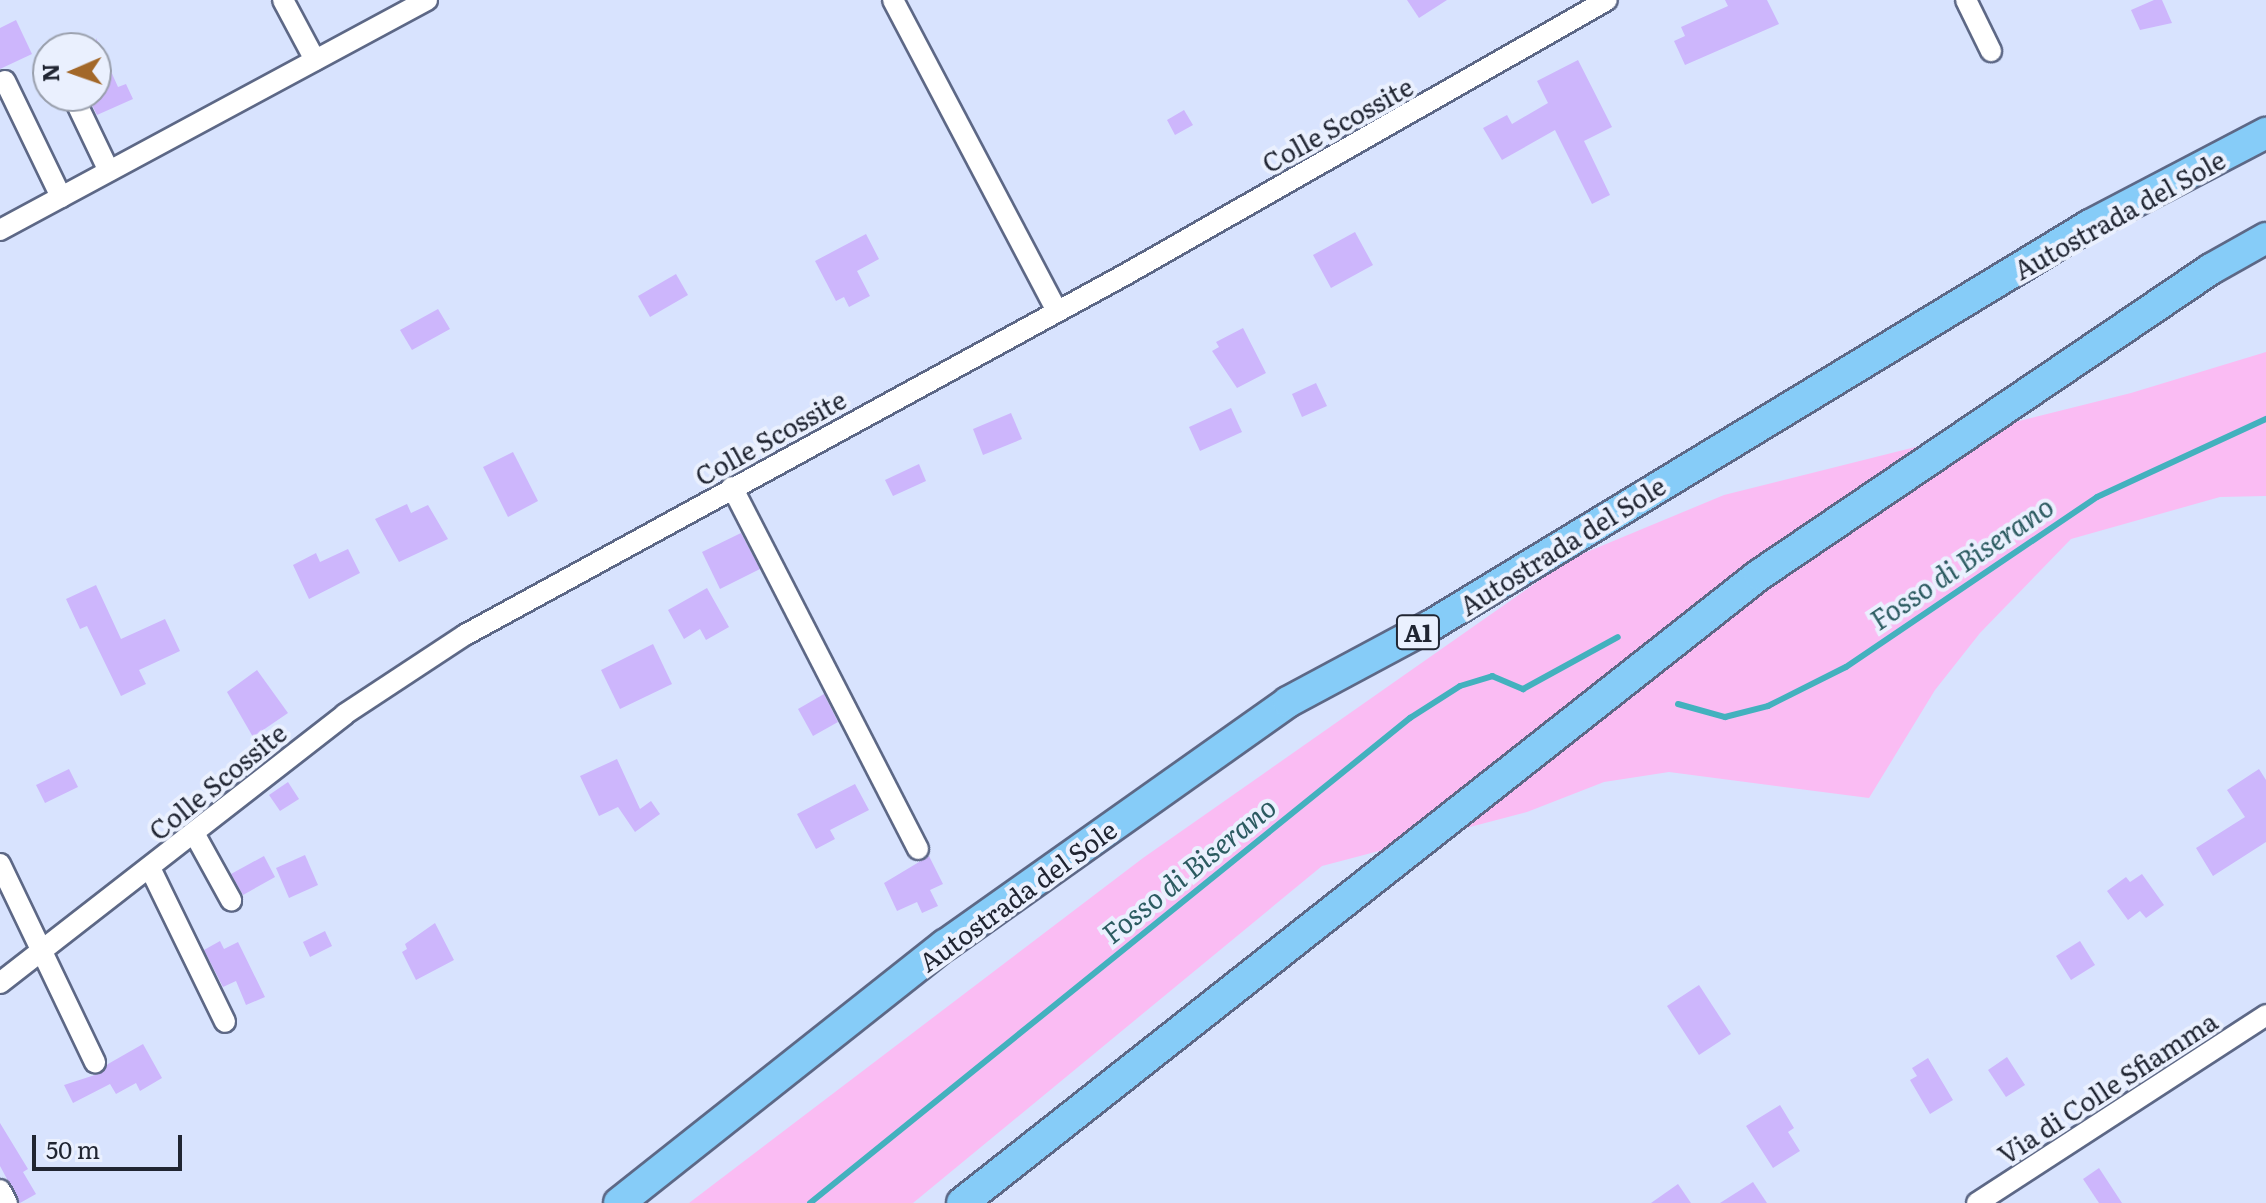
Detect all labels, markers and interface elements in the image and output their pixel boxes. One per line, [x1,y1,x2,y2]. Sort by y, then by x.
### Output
north arrow [32,32,112,112]
text: N [33,63,66,83]
street label: Colle Scossite [1256,70,1418,178]
street label: Autostrada del Sole [2008,143,2230,285]
street label: Colle Scossite [689,383,851,491]
street label: Autostrada del Sole [1453,469,1671,621]
water label: Fosso di Biserano [1863,488,2059,636]
road number: A1 [1394,612,1442,652]
street label: Colle Scossite [142,716,292,846]
water label: Fosso di Biserano [1094,789,1282,949]
street label: Autostrada del Sole [912,813,1122,977]
street label: Via di Colle Sfiamma [1991,1004,2223,1170]
scale bar [36,1119,186,1169]
text: 50 m [46,1131,100,1166]

